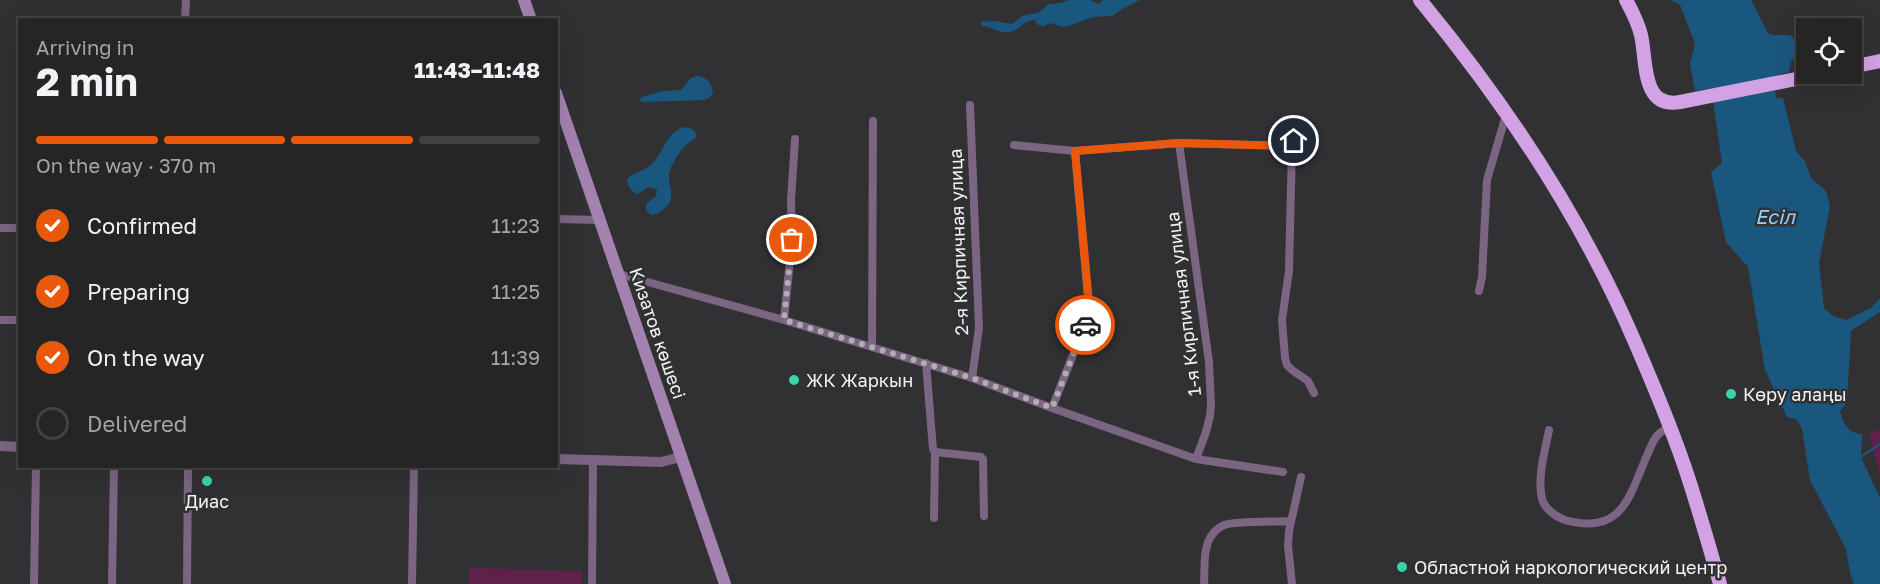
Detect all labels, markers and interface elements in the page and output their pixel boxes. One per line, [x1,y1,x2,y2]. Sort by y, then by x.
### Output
map controls [1796,18,1862,84]
button: locate [1796,18,1862,84]
text: Arriving in [36,35,134,59]
text: 11:43–11:48 [414,56,540,83]
text: 2 min [36,58,138,105]
pin [1268,115,1319,166]
icon: home [1277,124,1310,157]
street label: 2-я Кирпичная улица [944,148,972,336]
text: On the way · 370 m [36,153,216,177]
water label: Есіл [1755,204,1796,228]
icon: check [36,209,69,242]
street label: 1-я Кирпичная улица [1161,211,1205,397]
text: Confirmed [87,212,197,239]
text: 11:23 [491,213,540,237]
pin [766,214,817,265]
icon: bag [775,223,808,256]
street label: Кизатов көшесі [625,264,691,402]
icon: check [36,275,69,308]
text: Preparing [87,278,190,305]
text: 11:25 [491,279,540,303]
courier [1055,295,1115,355]
icon: car [1069,309,1102,342]
icon: check [36,341,69,374]
text: On the way [87,344,205,371]
text: 11:39 [491,345,540,369]
place label: ЖК Жаркын [806,369,913,391]
marker: ЖК Жаркын [787,373,801,387]
place label: Көру алаңы [1743,383,1847,405]
marker: Көру алаңы [1724,387,1738,401]
text: Delivered [87,410,187,437]
marker: Диас [200,474,214,488]
place label: Диас [185,490,229,512]
place label: Областной наркологический центр [1414,556,1727,578]
marker: Областной наркологический центр [1395,560,1409,574]

